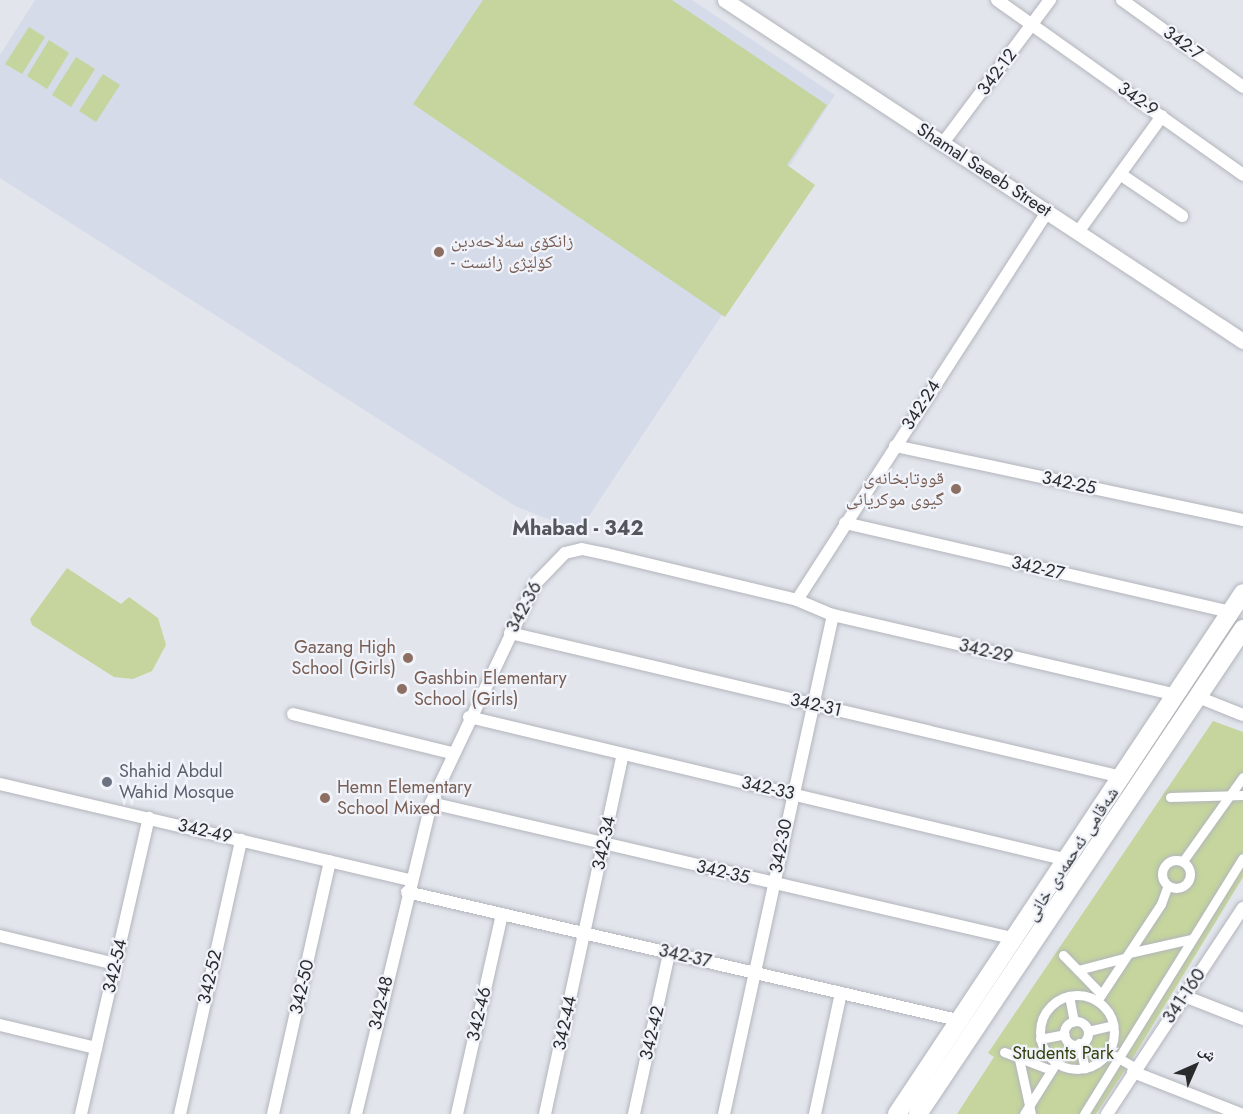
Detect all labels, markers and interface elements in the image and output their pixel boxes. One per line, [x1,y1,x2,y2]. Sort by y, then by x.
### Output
street label: 342-7 [1159,21,1207,65]
street label: 342-12 [973,44,1021,100]
street label: 342-9 [1113,77,1163,121]
street label: Shamal Saeeb Street [913,118,1055,222]
place label: زانکۆی سەلاحەدین - کۆلێژی زانست [451,231,573,274]
marker: زانکۆی سەلاحەدین - کۆلێژی زانست [432,245,446,259]
street label: 342-24 [897,376,945,434]
street label: 342-25 [1040,467,1098,499]
place label: قووتابخانەی گيوی موكريانی [846,468,944,510]
marker: قووتابخانەی گيوی موكريانی [949,482,963,496]
district label: Mhabad - 342 [512,516,644,540]
street label: 342-27 [1009,551,1067,585]
street label: 342-36 [502,578,546,636]
street label: 342-29 [957,634,1015,668]
place label: Gazang High School (Girls) [292,637,396,680]
marker: Gazang High School (Girls) [401,651,415,665]
place label: Gashbin Elementary School (Girls) [414,668,567,710]
marker: Gashbin Elementary School (Girls) [395,682,409,696]
street label: 342-31 [788,689,844,721]
place label: Shahid Abdul Wahid Mosque [119,761,234,804]
street label: 342-33 [739,771,797,805]
marker: Shahid Abdul Wahid Mosque [100,775,114,789]
place label: Hemn Elementary School Mixed [337,777,472,820]
street label: شەقامی ئەحمەدی خانی [1021,783,1123,925]
marker: Hemn Elementary School Mixed [318,791,332,805]
street label: 342-49 [176,814,234,848]
street label: 342-34 [588,814,620,872]
street label: 342-30 [765,817,797,875]
street label: 342-35 [694,855,752,889]
street label: 342-54 [98,937,132,995]
street label: 342-37 [657,939,713,973]
street label: 342-52 [193,948,227,1006]
street label: 342-50 [285,958,319,1016]
street label: 341-160 [1158,964,1210,1028]
street label: 342-48 [364,974,398,1032]
street label: 342-46 [462,985,496,1043]
street label: 342-44 [549,994,581,1052]
street label: 342-42 [635,1004,669,1062]
north arrow [1165,1036,1225,1096]
text: ش [1194,1039,1222,1067]
park label: Students Park [1012,1042,1114,1064]

